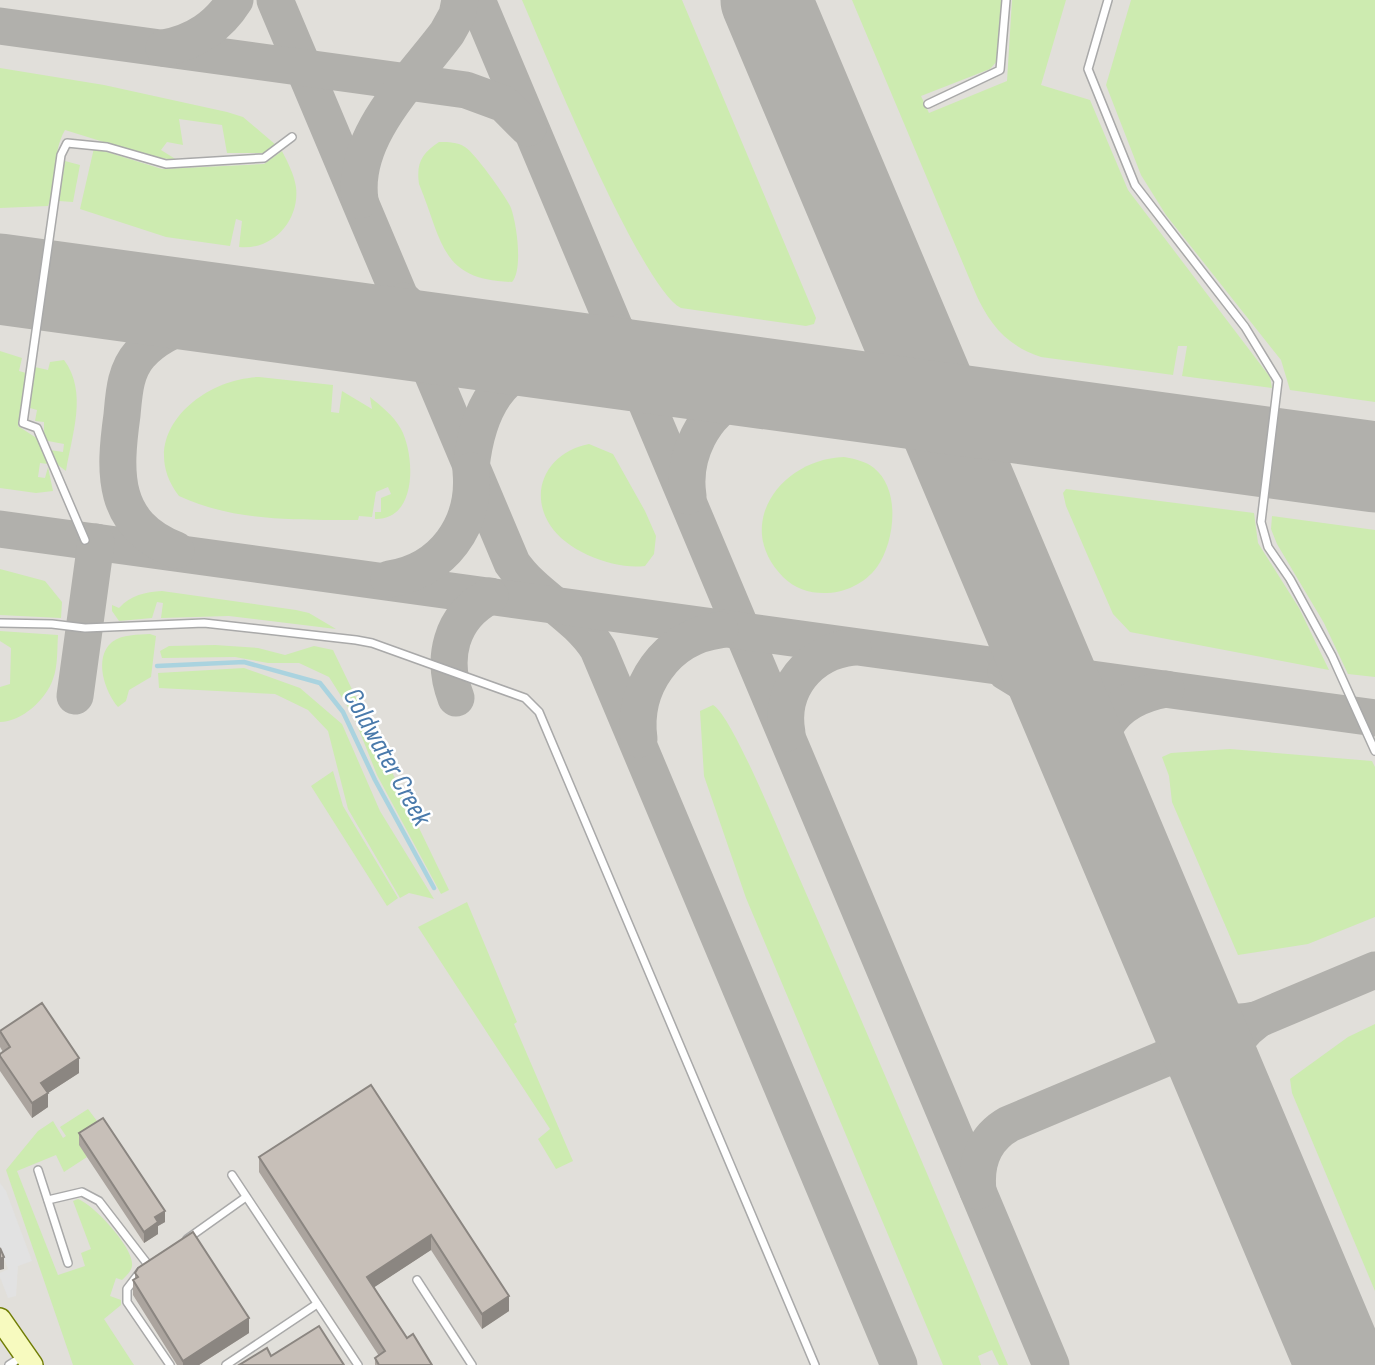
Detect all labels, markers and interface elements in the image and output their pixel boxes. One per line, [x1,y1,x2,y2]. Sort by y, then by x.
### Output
water label: Coldwater Creek [336,682,439,833]

